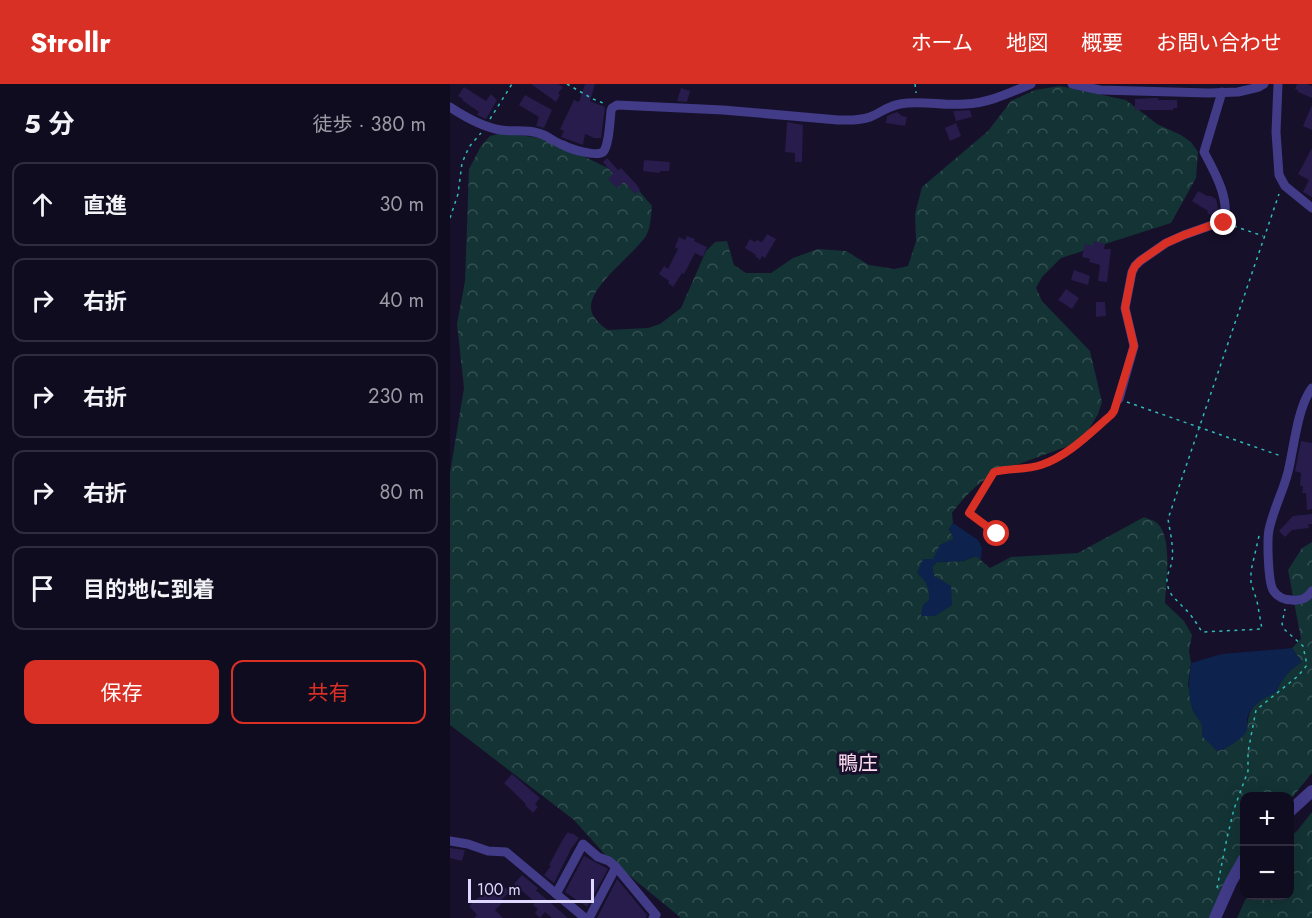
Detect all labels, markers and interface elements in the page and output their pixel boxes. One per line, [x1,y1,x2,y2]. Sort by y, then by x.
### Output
text: Strollr [30,22,111,63]
text: ホーム [911,28,973,58]
text: 地図 [1006,28,1048,58]
text: 概要 [1081,28,1123,58]
text: お問い合わせ [1156,28,1282,58]
text: 5 分 [24,105,75,143]
text: 徒歩 · 380 m [313,110,426,139]
icon: ahead [26,188,59,221]
text: 直進 [83,189,127,221]
text: 30 m [379,190,424,219]
route end [1210,209,1236,235]
icon: right [26,284,59,317]
text: 右折 [83,285,127,317]
text: 40 m [379,286,424,315]
icon: right [26,380,59,413]
text: 右折 [83,381,127,413]
text: 230 m [368,382,424,411]
icon: right [26,476,59,509]
text: 右折 [83,477,127,509]
text: 80 m [379,478,424,507]
route start [983,520,1009,546]
icon: arrive [26,572,59,605]
text: 目的地に到着 [83,573,215,605]
button: 保存 [24,660,219,724]
button: 共有 [231,660,426,724]
district label: 鴨庄 [838,749,878,778]
map controls [1240,792,1294,900]
button: + [1240,792,1294,846]
button: − [1240,846,1294,900]
scale bar [468,876,594,904]
text: 100 m [477,878,521,901]

